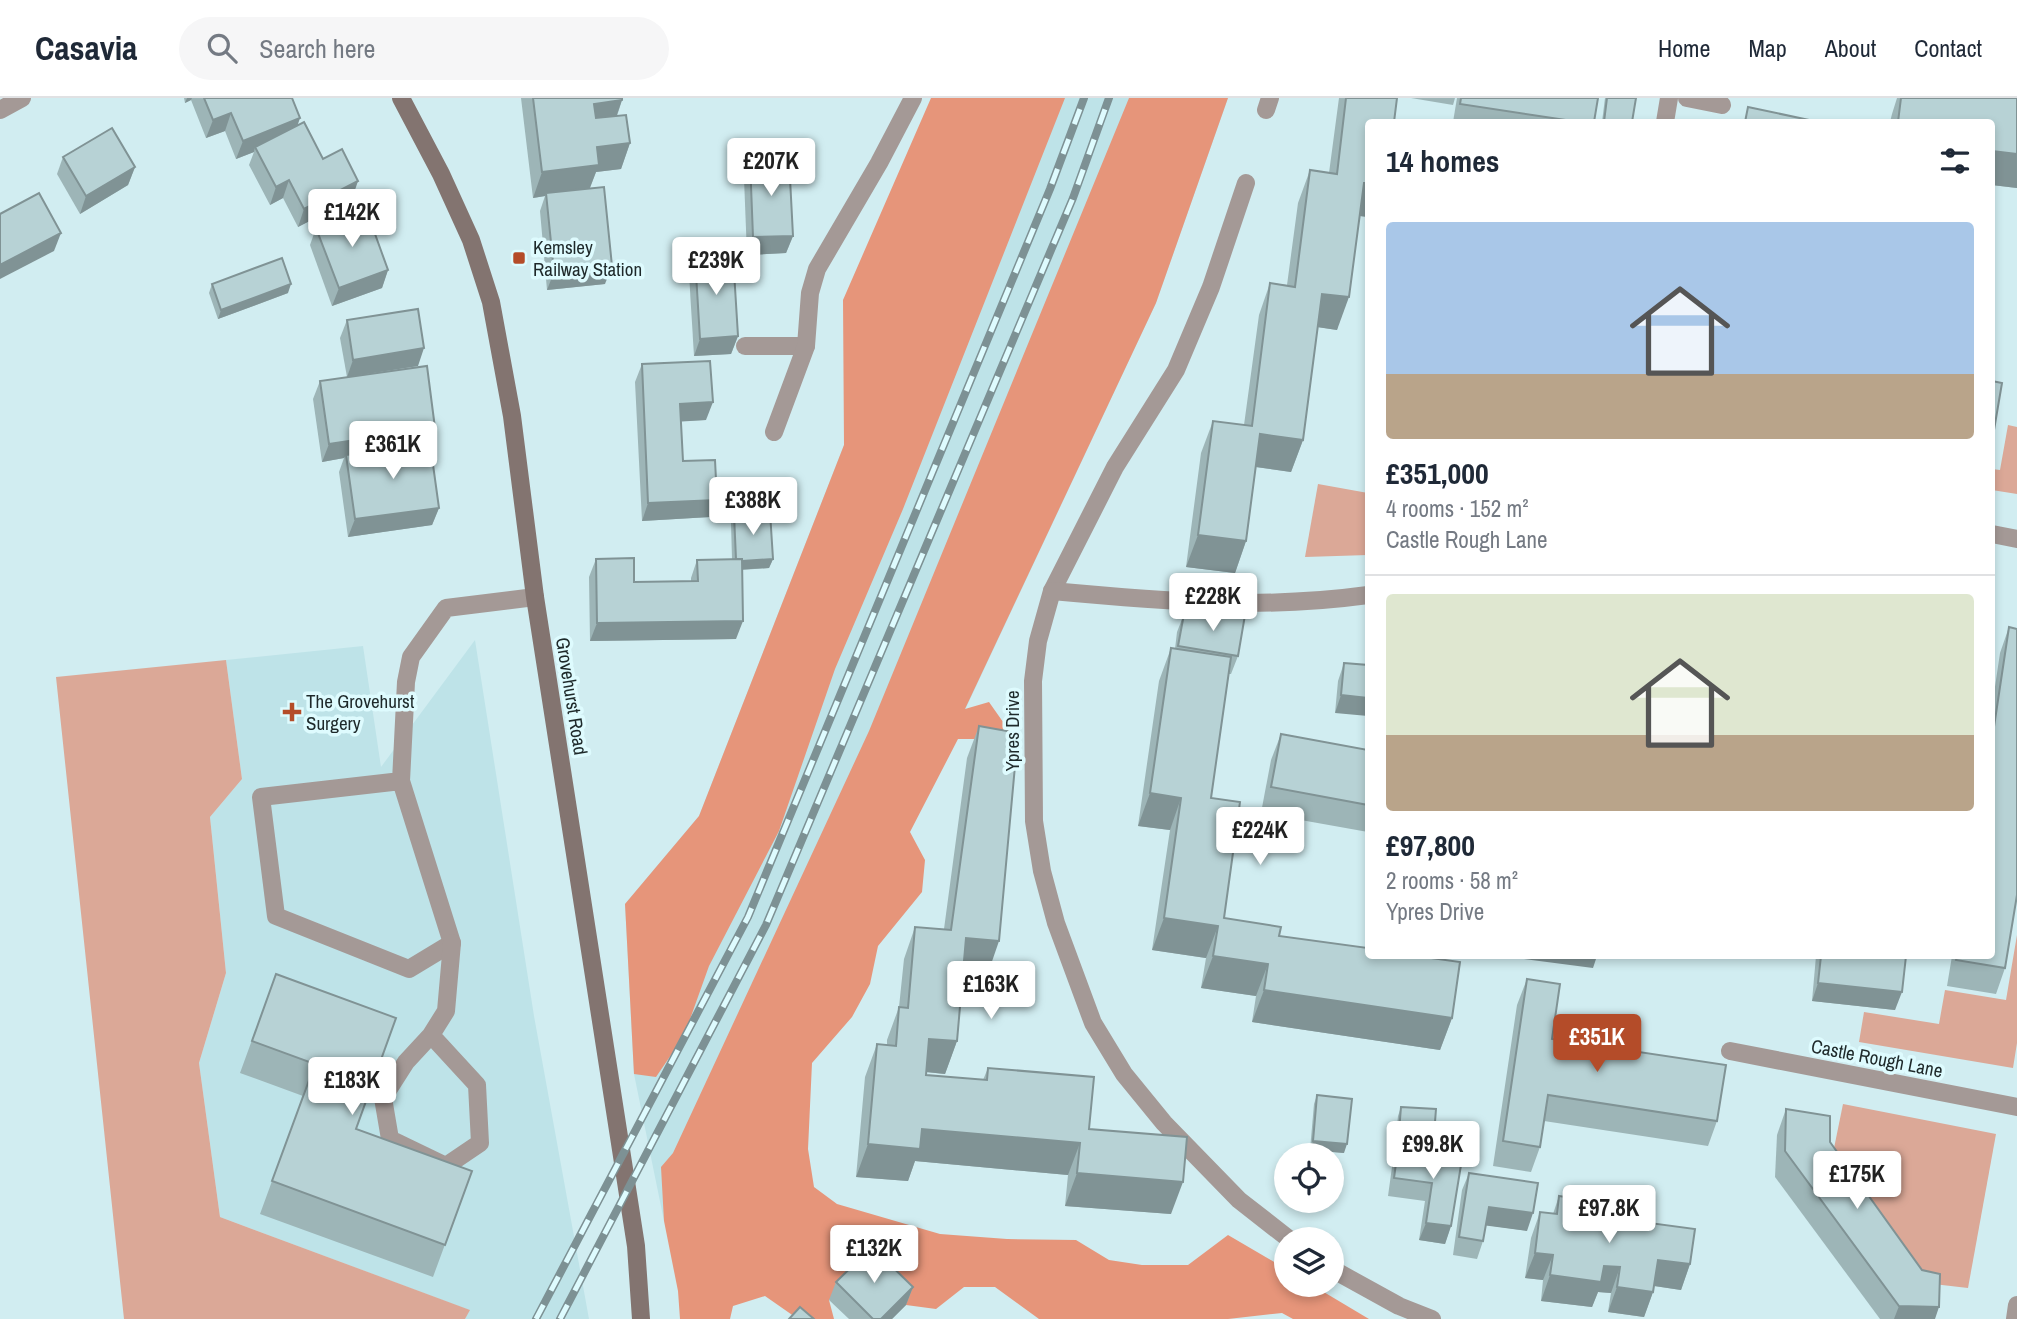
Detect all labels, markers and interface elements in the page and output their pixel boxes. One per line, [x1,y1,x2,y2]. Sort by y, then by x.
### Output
search box [179,17,669,80]
text: Casavia [35,26,137,70]
icon: search [203,29,241,67]
text: Search here [259,31,375,66]
text: Home [1658,32,1710,64]
text: Map [1748,32,1787,64]
text: About [1825,32,1876,64]
text: Contact [1914,32,1982,64]
pin: £207K [722,139,820,198]
text: 14 homes [1386,141,1500,181]
icon: filters [1936,142,1974,180]
text: £207K [743,145,799,176]
pin: £142K [303,190,401,249]
text: £142K [324,196,380,227]
place label: Kemsley Railway Station [533,234,642,282]
pin: £239K [667,238,765,297]
text: £239K [688,244,744,275]
marker: Kemsley Railway Station [511,250,527,266]
icon: home [1617,268,1743,394]
pin: £361K [344,422,442,481]
text: £361K [365,428,421,459]
text: £351,000 [1386,453,1489,493]
pin: £388K [704,478,802,537]
text: £388K [725,484,781,515]
text: 4 rooms · 152 m² [1386,493,1529,524]
text: Castle Rough Lane [1386,524,1547,555]
pin: £228K [1164,574,1262,633]
text: £228K [1185,580,1241,611]
street label: Grovehurst Road [550,635,594,757]
icon: home [1617,640,1743,766]
place label: The Grovehurst Surgery [306,688,415,736]
street label: Ypres Drive [999,690,1025,772]
marker: The Grovehurst Surgery [284,704,300,720]
pin: £224K [1211,808,1309,867]
text: £224K [1232,814,1288,845]
text: £97,800 [1386,825,1475,865]
text: 2 rooms · 58 m² [1386,865,1518,896]
text: Ypres Drive [1386,896,1484,927]
pin: £163K [942,962,1040,1021]
text: £163K [963,968,1019,999]
pin: £351K [1548,1014,1646,1074]
text: £351K [1569,1021,1625,1052]
street label: Castle Rough Lane [1809,1033,1945,1083]
pin: £183K [303,1058,401,1117]
text: £183K [324,1064,380,1095]
pin: £99.8K [1376,1122,1490,1181]
text: £99.8K [1403,1128,1463,1159]
map controls [1274,1143,1344,1297]
button: locate [1274,1143,1344,1213]
pin: £175K [1808,1152,1906,1211]
text: £175K [1829,1158,1885,1189]
pin: £97.8K [1552,1186,1666,1245]
text: £97.8K [1579,1192,1639,1223]
pin: £132K [825,1226,923,1285]
button: layers [1274,1227,1344,1297]
text: £132K [846,1232,902,1263]

